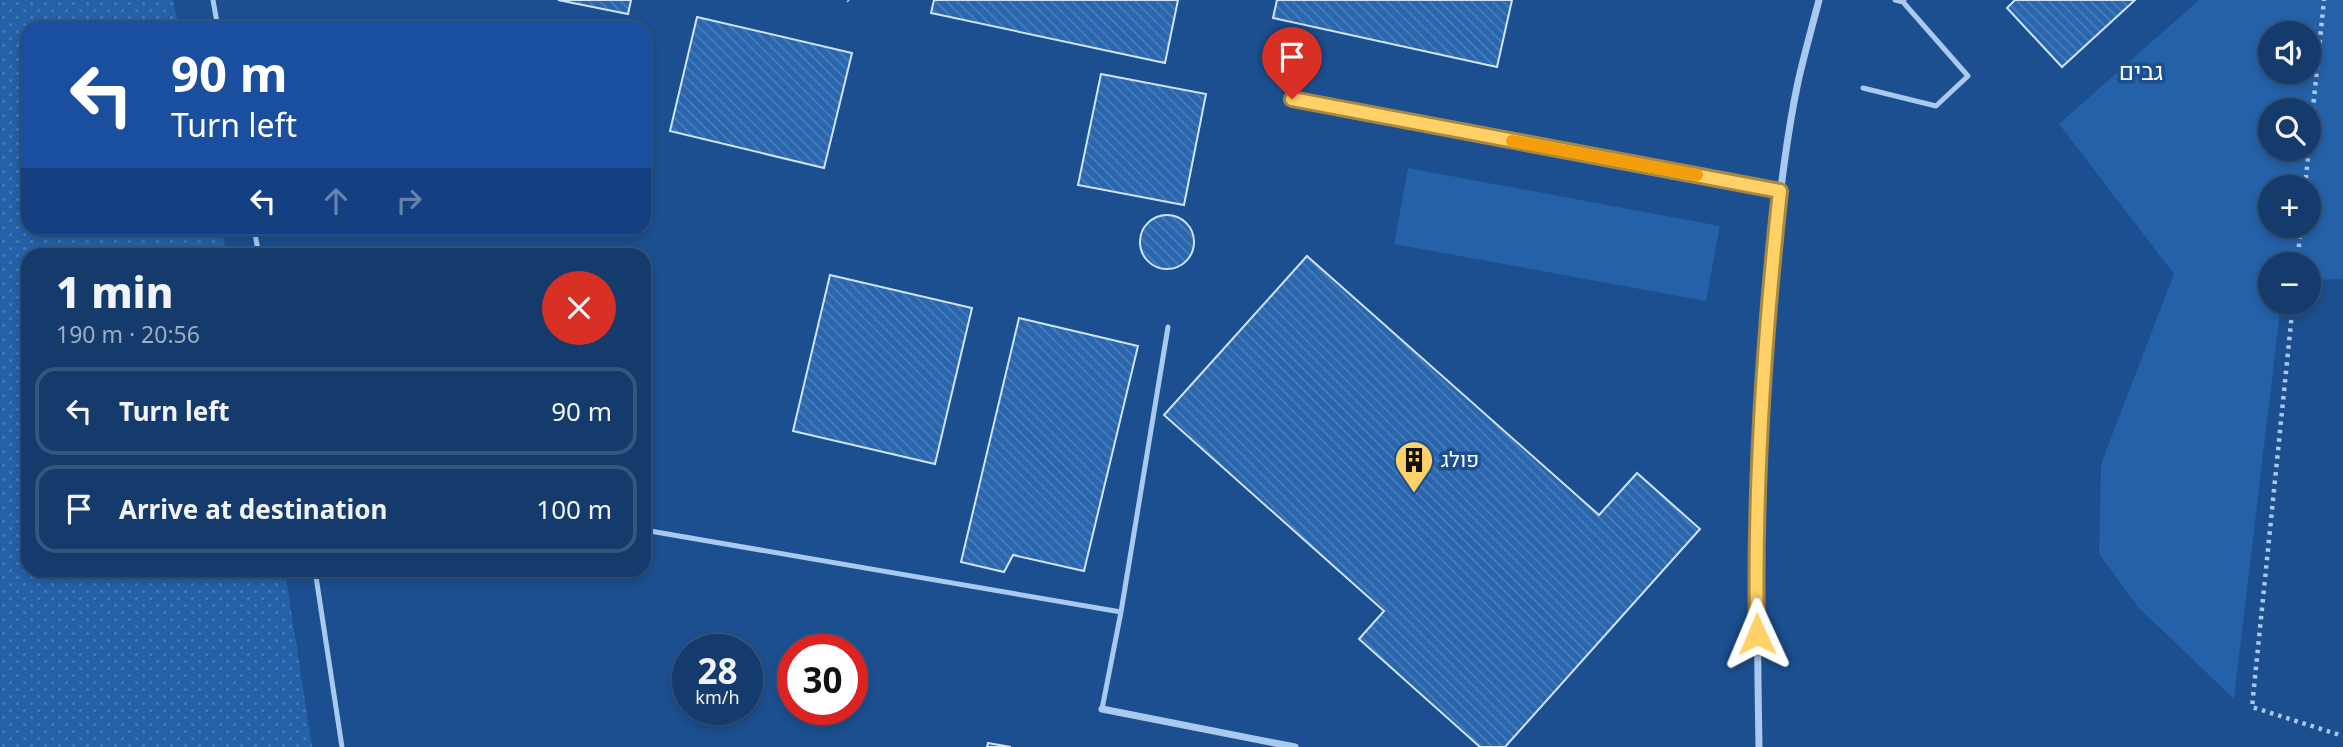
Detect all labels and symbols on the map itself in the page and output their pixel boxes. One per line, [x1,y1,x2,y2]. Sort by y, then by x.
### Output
pin [1262,27,1322,99]
district label: גבים [2119,54,2163,87]
building icon: פולג [1393,439,1435,494]
place label: פולג [1441,445,1479,473]
position arrow [1720,597,1794,671]
speed limit sign: 30 [777,634,868,725]

